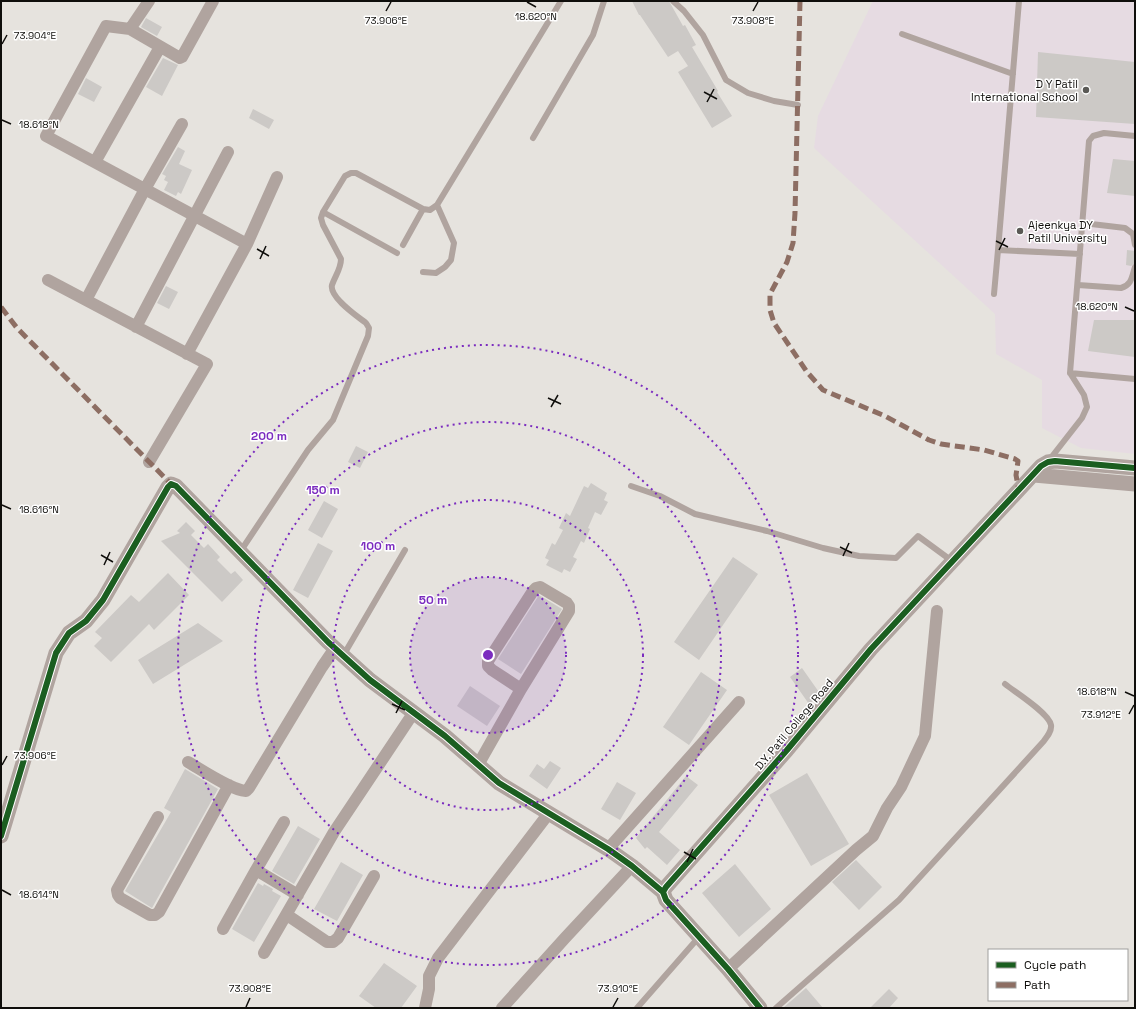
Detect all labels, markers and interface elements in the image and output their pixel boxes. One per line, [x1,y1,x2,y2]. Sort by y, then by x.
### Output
text: 18.620°N [515,10,557,23]
text: 73.906°E [365,14,408,27]
text: 73.908°E [732,14,775,27]
text: 73.904°E [14,29,57,42]
place label: D Y Patil International School [971,77,1078,104]
marker: D Y Patil International School [1081,85,1091,95]
text: 18.618°N [19,118,59,131]
place label: Ajeenkya DY Patil University [1028,218,1107,245]
marker: Ajeenkya DY Patil University [1015,226,1025,236]
text: 18.620°N [1076,300,1118,313]
text: 200 m [251,428,287,444]
text: 150 m [306,482,340,498]
text: 18.616°N [19,503,59,516]
text: 100 m [361,538,395,554]
text: 50 m [419,592,447,608]
centre of rings [481,648,495,662]
street label: D.Y. Patil College Road [752,676,836,772]
text: 18.618°N [1077,685,1117,698]
text: 73.912°E [1081,708,1121,721]
text: 73.906°E [14,749,57,762]
text: 18.614°N [19,888,59,901]
legend [988,949,1128,1001]
text: Cycle path [1024,957,1086,973]
text: Path [1024,977,1050,993]
text: 73.908°E [229,982,272,995]
text: 73.910°E [598,982,639,995]

